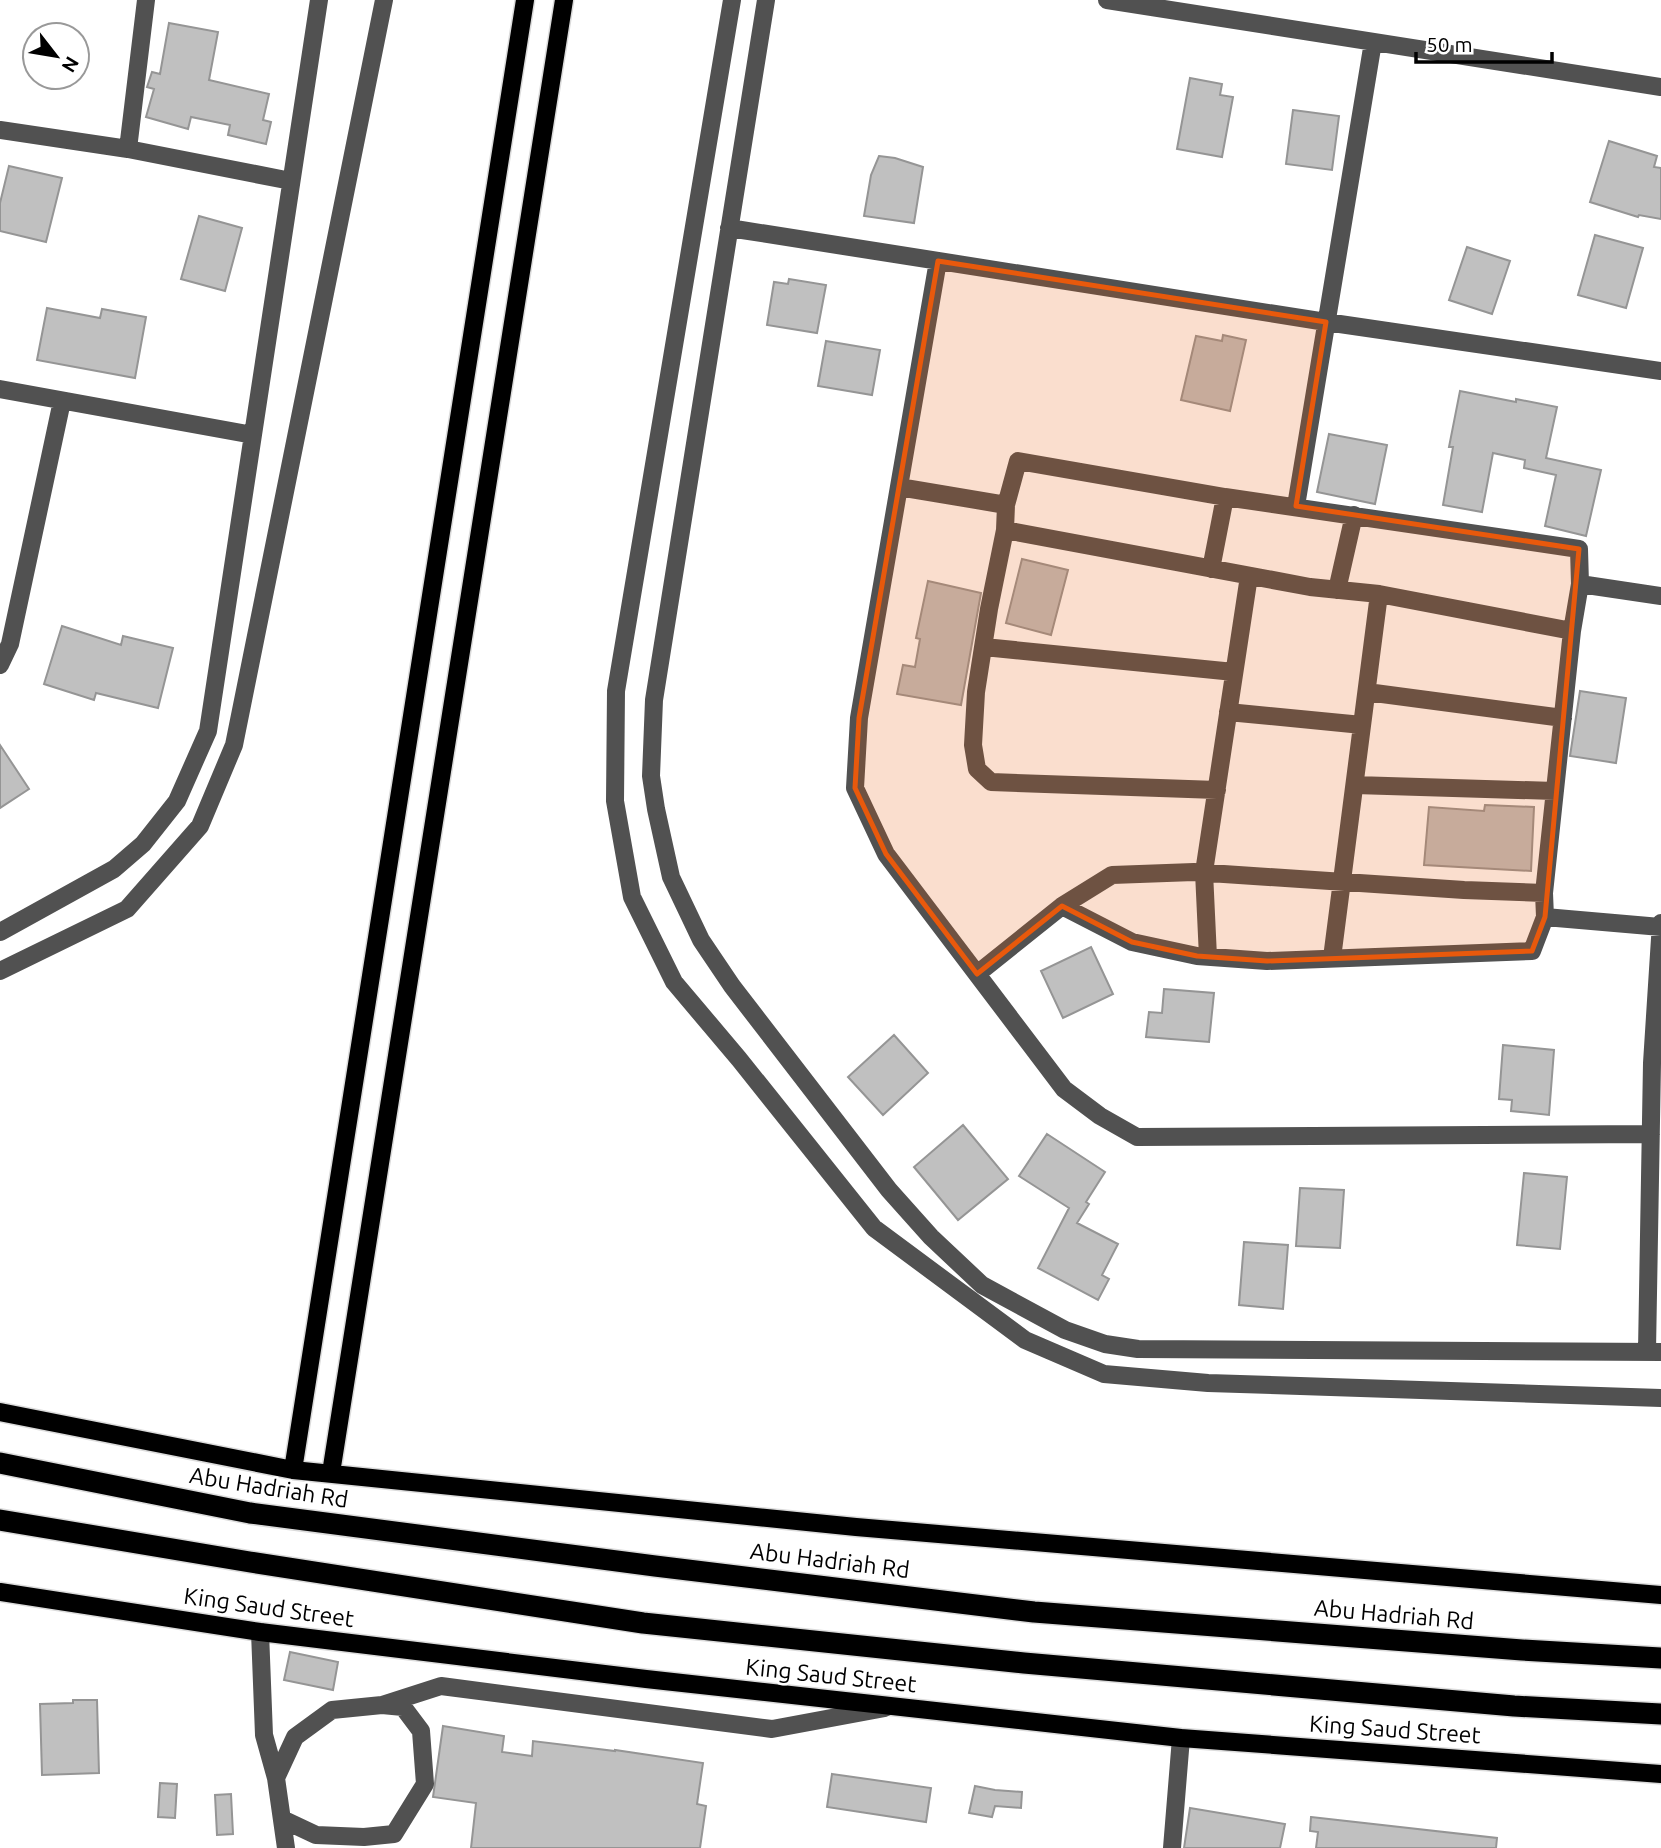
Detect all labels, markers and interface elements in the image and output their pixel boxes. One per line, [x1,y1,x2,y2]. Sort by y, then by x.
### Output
north arrow [21,21,91,91]
scale bar [1416,21,1552,65]
text: 50 m [1426,32,1473,56]
text: N [57,53,84,77]
street label: Abu Hadriah Rd [188,1462,350,1512]
street label: Abu Hadriah Rd [749,1538,911,1582]
street label: King Saud Street [182,1583,356,1631]
street label: Abu Hadriah Rd [1313,1595,1475,1633]
street label: King Saud Street [744,1654,918,1696]
street label: King Saud Street [1309,1711,1481,1747]

